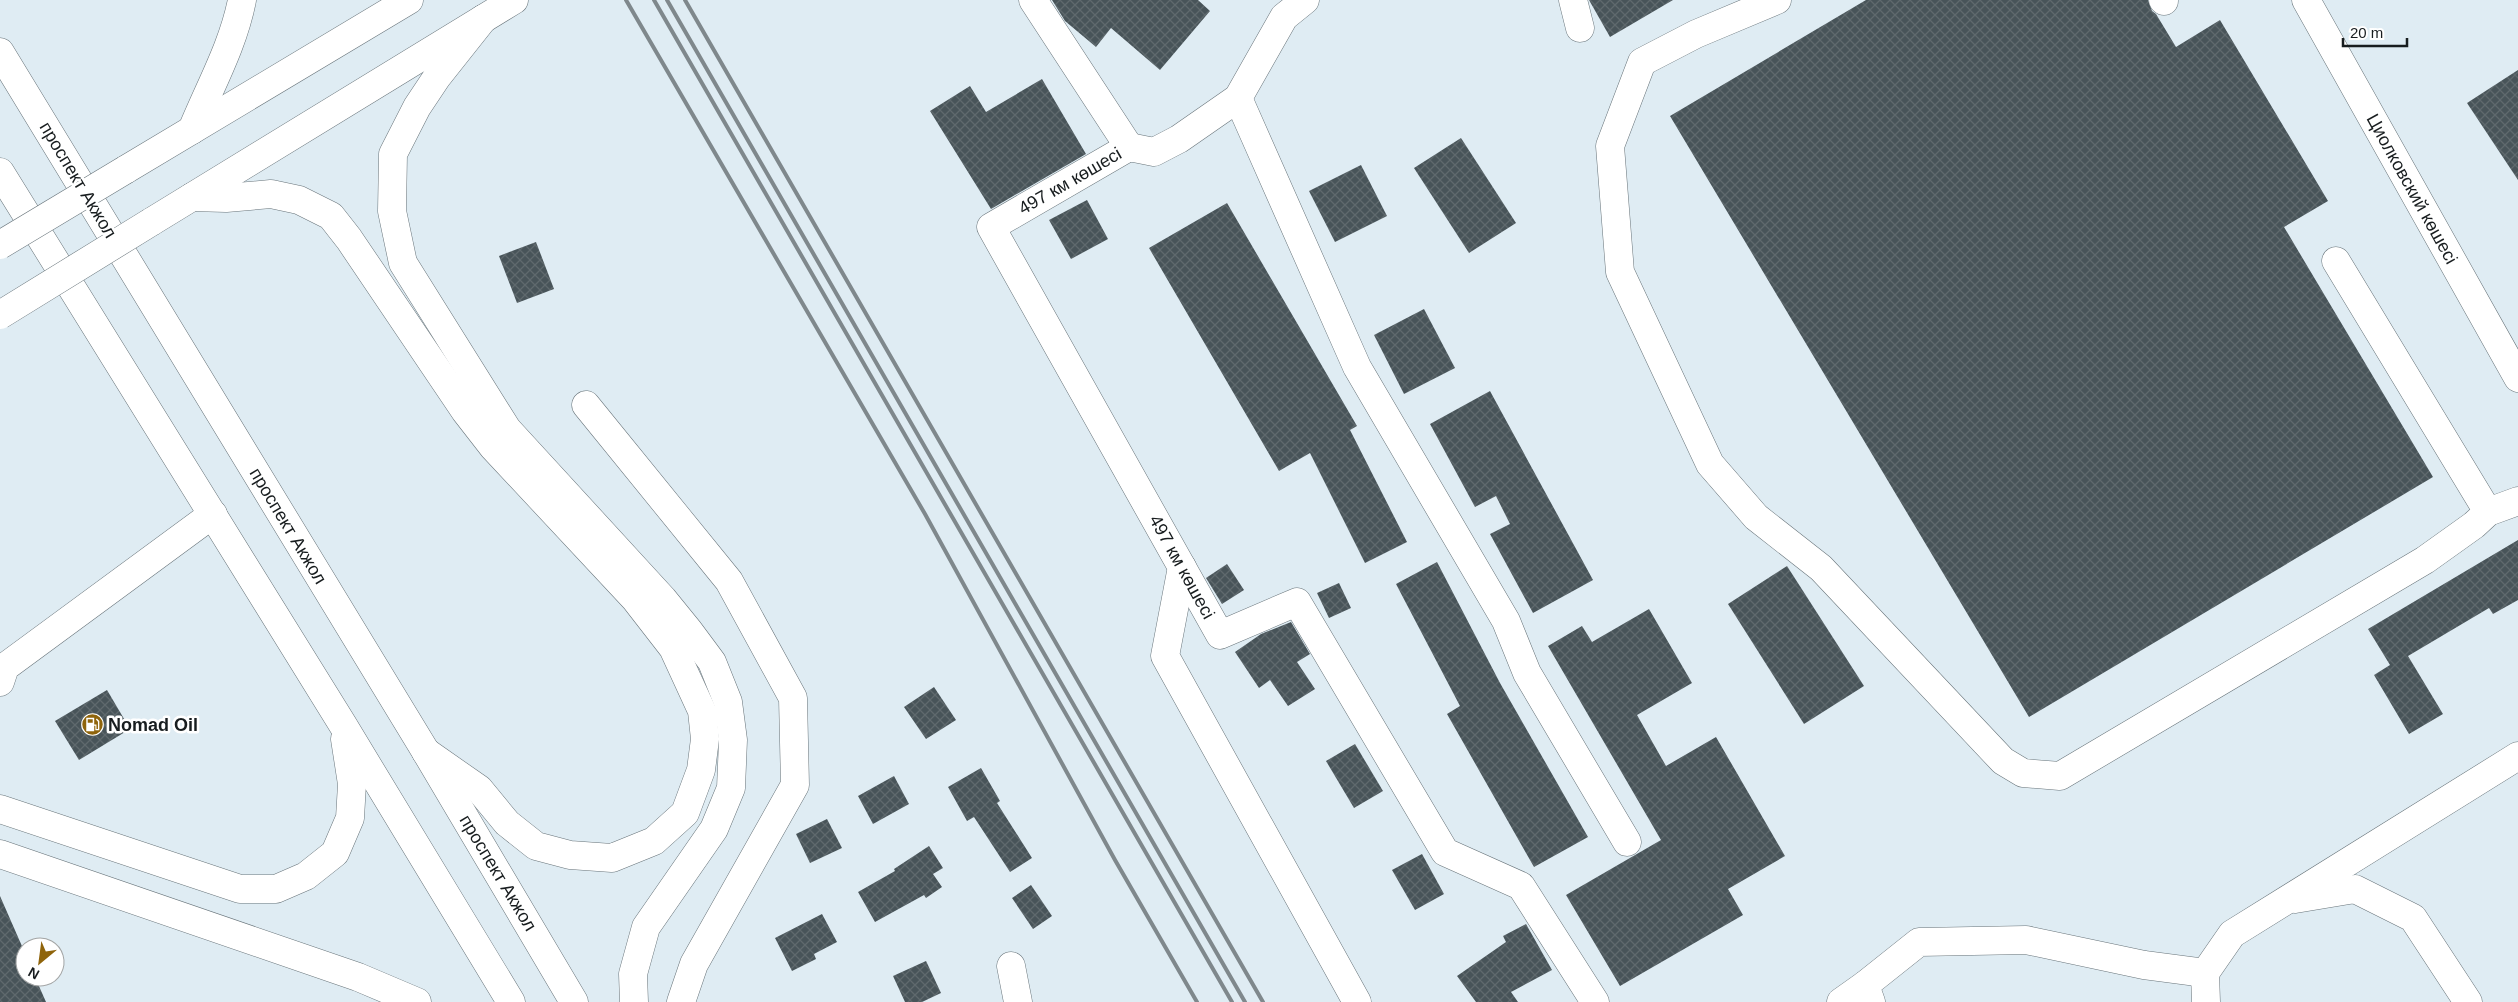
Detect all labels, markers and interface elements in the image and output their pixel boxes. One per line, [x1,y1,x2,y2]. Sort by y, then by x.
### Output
scale bar [2343,15,2407,47]
text: 20 m [2350,24,2383,41]
street label: Циолковский көшесі [2362,111,2462,267]
street label: проспект Акжол [35,118,121,242]
street label: 497 км көшесі [1015,143,1125,219]
street label: проспект Акжол [245,464,331,588]
street label: 497 км көшесі [1145,512,1219,622]
fuel station icon: Nomad Oil [80,713,104,737]
place label: Nomad Oil [108,715,198,735]
street label: проспект Акжол [455,811,541,935]
north arrow [15,937,65,987]
text: N [25,964,42,983]

